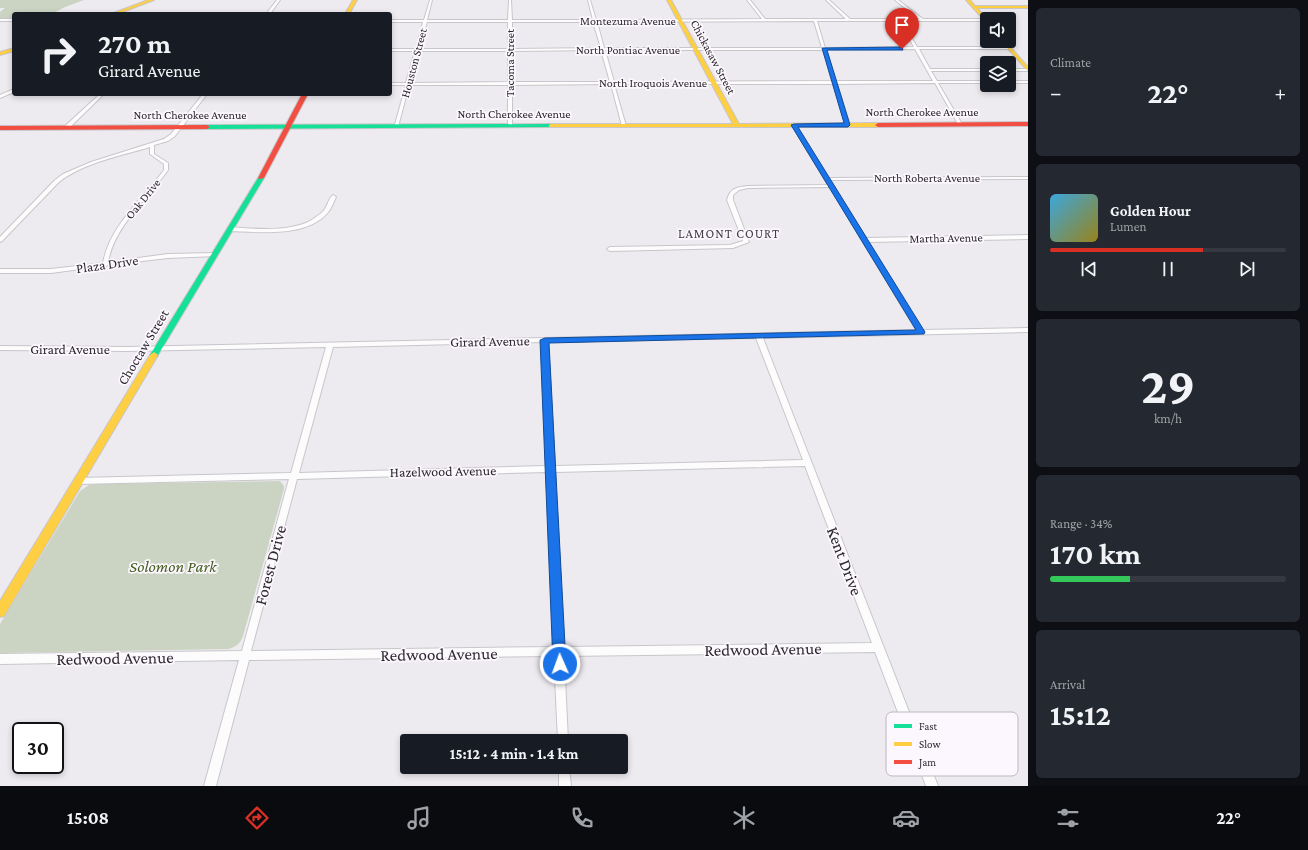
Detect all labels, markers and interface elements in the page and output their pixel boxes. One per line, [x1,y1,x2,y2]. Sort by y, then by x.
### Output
pin [885,8,919,49]
map controls [980,12,1016,92]
button: sound [980,12,1016,48]
street label: Montezuma Avenue [580,14,676,28]
icon: arrive [891,14,913,36]
street label: Chickasaw Street [688,17,739,97]
street label: Houston Street [398,26,430,99]
icon: right [32,28,84,80]
text: 270 m [98,28,171,59]
street label: Tacoma Street [503,28,517,97]
street label: North Pontiac Avenue [576,43,680,57]
text: Climate [1050,55,1091,70]
button: layers [980,56,1016,92]
text: Girard Avenue [98,61,200,81]
street label: North Iroquois Avenue [599,76,707,90]
text: 22° [1147,76,1189,109]
text: − [1050,80,1062,105]
text: + [1274,80,1286,105]
street label: North Cherokee Avenue [865,105,979,119]
street label: North Cherokee Avenue [457,107,571,121]
street label: North Cherokee Avenue [133,108,247,122]
street label: North Roberta Avenue [874,171,980,185]
street label: Oak Drive [123,176,163,222]
text: Golden Hour [1110,203,1191,219]
text: Lumen [1110,219,1146,234]
district label: LAMONT COURT [678,226,780,241]
street label: Martha Avenue [909,230,983,246]
street label: Plaza Drive [75,252,139,276]
icon: previous [1078,258,1100,280]
icon: pause [1157,258,1179,280]
icon: next [1236,258,1258,280]
street label: Choctaw Street [114,306,172,388]
street label: Girard Avenue [450,332,530,350]
street label: Girard Avenue [30,341,110,357]
text: 29 [1141,356,1195,414]
text: km/h [1154,411,1182,426]
street label: Hazelwood Avenue [390,462,496,480]
text: Range · 34% [1050,516,1112,531]
street label: Forest Drive [251,523,290,607]
street label: Kent Drive [823,524,866,598]
text: 170 km [1050,537,1141,570]
park label: Solomon Park [129,557,218,576]
street label: Redwood Avenue [704,639,822,660]
position arrow [539,643,581,685]
street label: Redwood Avenue [380,644,498,665]
street label: Redwood Avenue [56,648,174,669]
text: Arrival [1050,677,1085,692]
text: 15:12 [1050,698,1111,731]
legend [886,712,1018,776]
text: Fast [919,720,938,732]
speed limit sign: 30 [12,722,64,774]
text: Slow [919,738,941,750]
text: 15:12 · 4 min · 1.4 km [450,746,578,762]
text: Jam [918,756,936,769]
icon: directions [243,804,271,832]
icon: music [405,804,433,832]
icon: phone [568,804,596,832]
icon: climate [730,804,758,832]
icon: car [892,804,920,832]
icon: filters [1054,804,1082,832]
text: 15:08 [67,808,109,828]
text: 22° [1216,808,1241,828]

